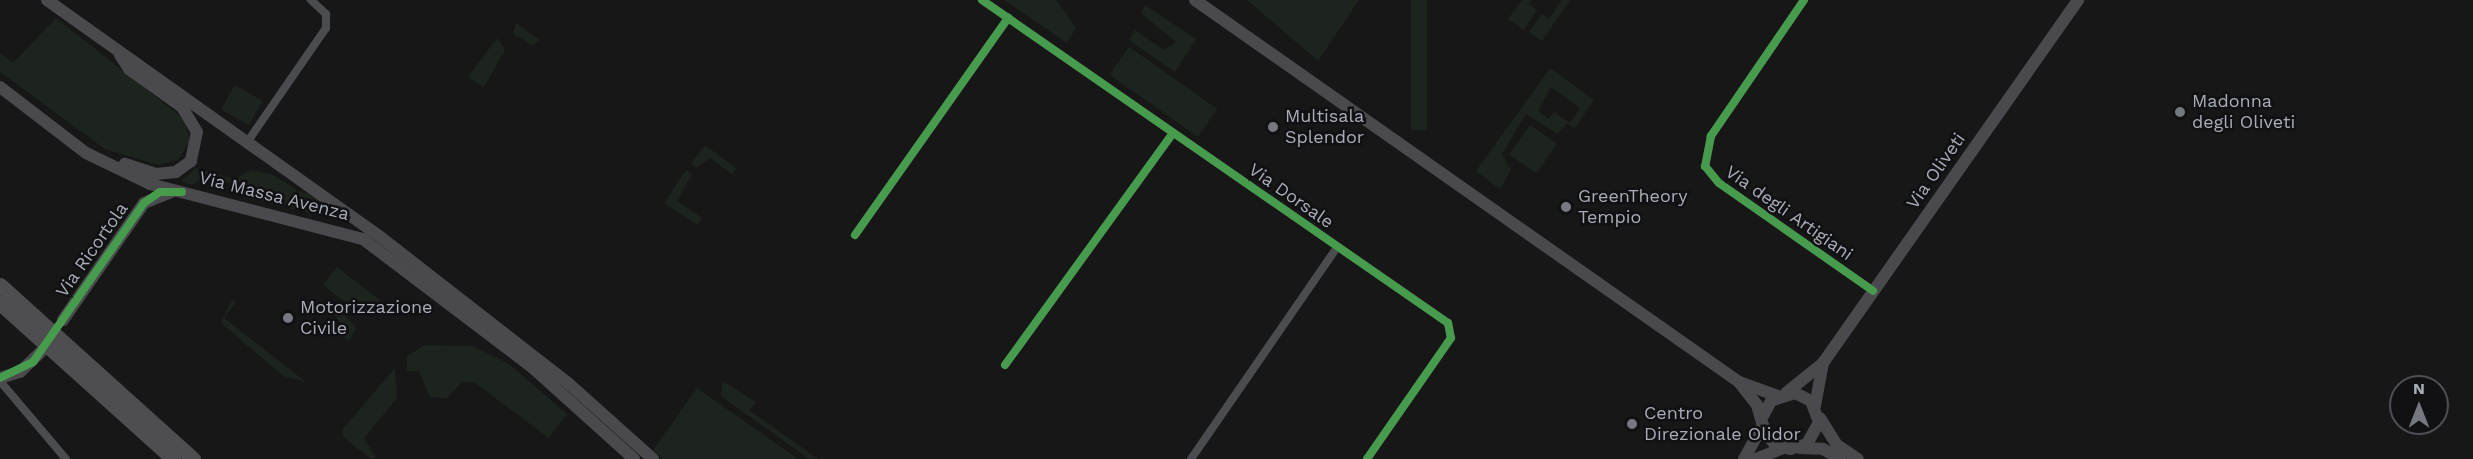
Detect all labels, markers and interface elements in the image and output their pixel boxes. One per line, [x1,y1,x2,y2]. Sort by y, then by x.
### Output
place label: Madonna degli Oliveti [2192,91,2295,134]
marker: Madonna degli Oliveti [2173,105,2187,119]
place label: Multisala Splendor [1285,106,1364,148]
marker: Multisala Splendor [1266,120,1280,134]
street label: Via Oliveti [1902,129,1970,213]
street label: Via Dorsale [1244,159,1338,233]
street label: Via degli Artigiani [1721,161,1857,265]
street label: Via Massa Avenza [196,167,352,225]
place label: GreenTheory Tempio [1578,186,1687,228]
street label: Via Ricortola [51,198,133,302]
marker: GreenTheory Tempio [1559,200,1573,214]
place label: Motorizzazione Civile [300,297,432,340]
marker: Motorizzazione Civile [281,311,295,325]
north arrow [2389,375,2449,435]
text: N [2413,379,2425,398]
place label: Centro Direzionale Olidor [1644,403,1801,446]
marker: Centro Direzionale Olidor [1625,417,1639,431]

